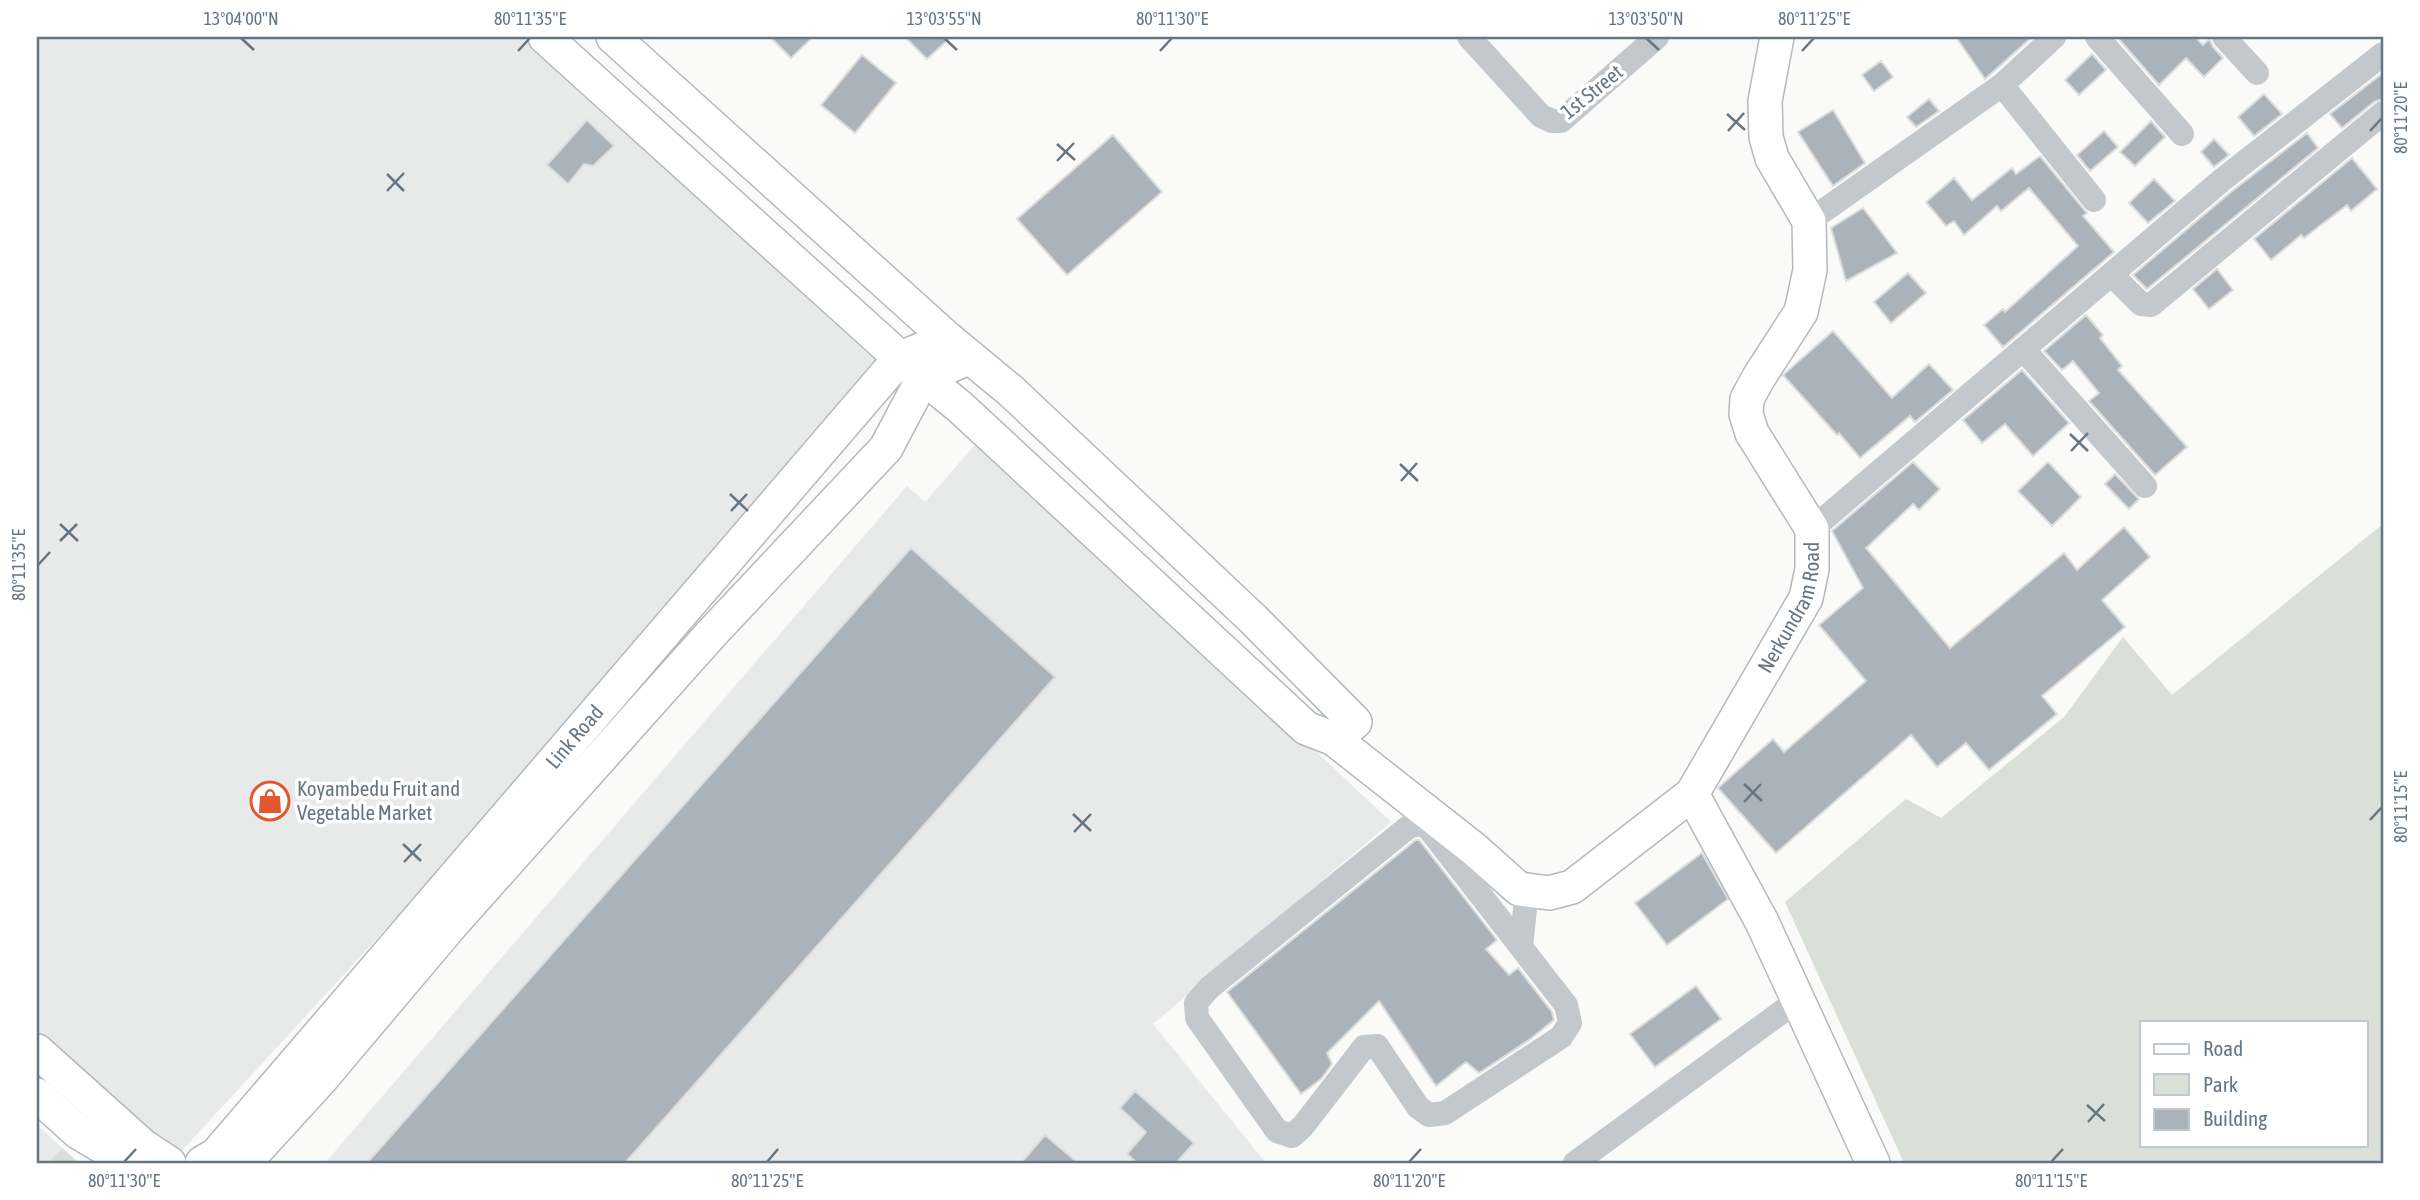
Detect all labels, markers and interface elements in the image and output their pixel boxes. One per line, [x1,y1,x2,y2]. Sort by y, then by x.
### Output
text: 13°04'00"N [203,8,279,29]
text: 80°11'35"E [494,8,566,29]
text: 13°03'55"N [906,8,982,29]
text: 80°11'30"E [1136,8,1208,29]
text: 13°03'50"N [1608,8,1684,29]
text: 80°11'25"E [1778,8,1850,29]
street label: 1st Street [1556,59,1627,123]
text: 80°11'20"E [2390,82,2411,154]
text: 80°11'35"E [8,529,29,601]
street label: Nerkundram Road [1752,542,1823,677]
street label: Link Road [540,700,608,773]
text: 80°11'15"E [2390,771,2411,843]
place label: Koyambedu Fruit and Vegetable Market [297,776,460,824]
shop icon: Koyambedu Fruit and Vegetable Market [249,780,291,822]
legend [2140,1021,2368,1148]
text: Road [2203,1036,2243,1060]
text: Park [2203,1072,2238,1096]
text: Building [2203,1106,2267,1130]
text: 80°11'30"E [88,1170,160,1191]
text: 80°11'25"E [731,1170,803,1191]
text: 80°11'20"E [1373,1170,1445,1191]
text: 80°11'15"E [2015,1170,2087,1191]

